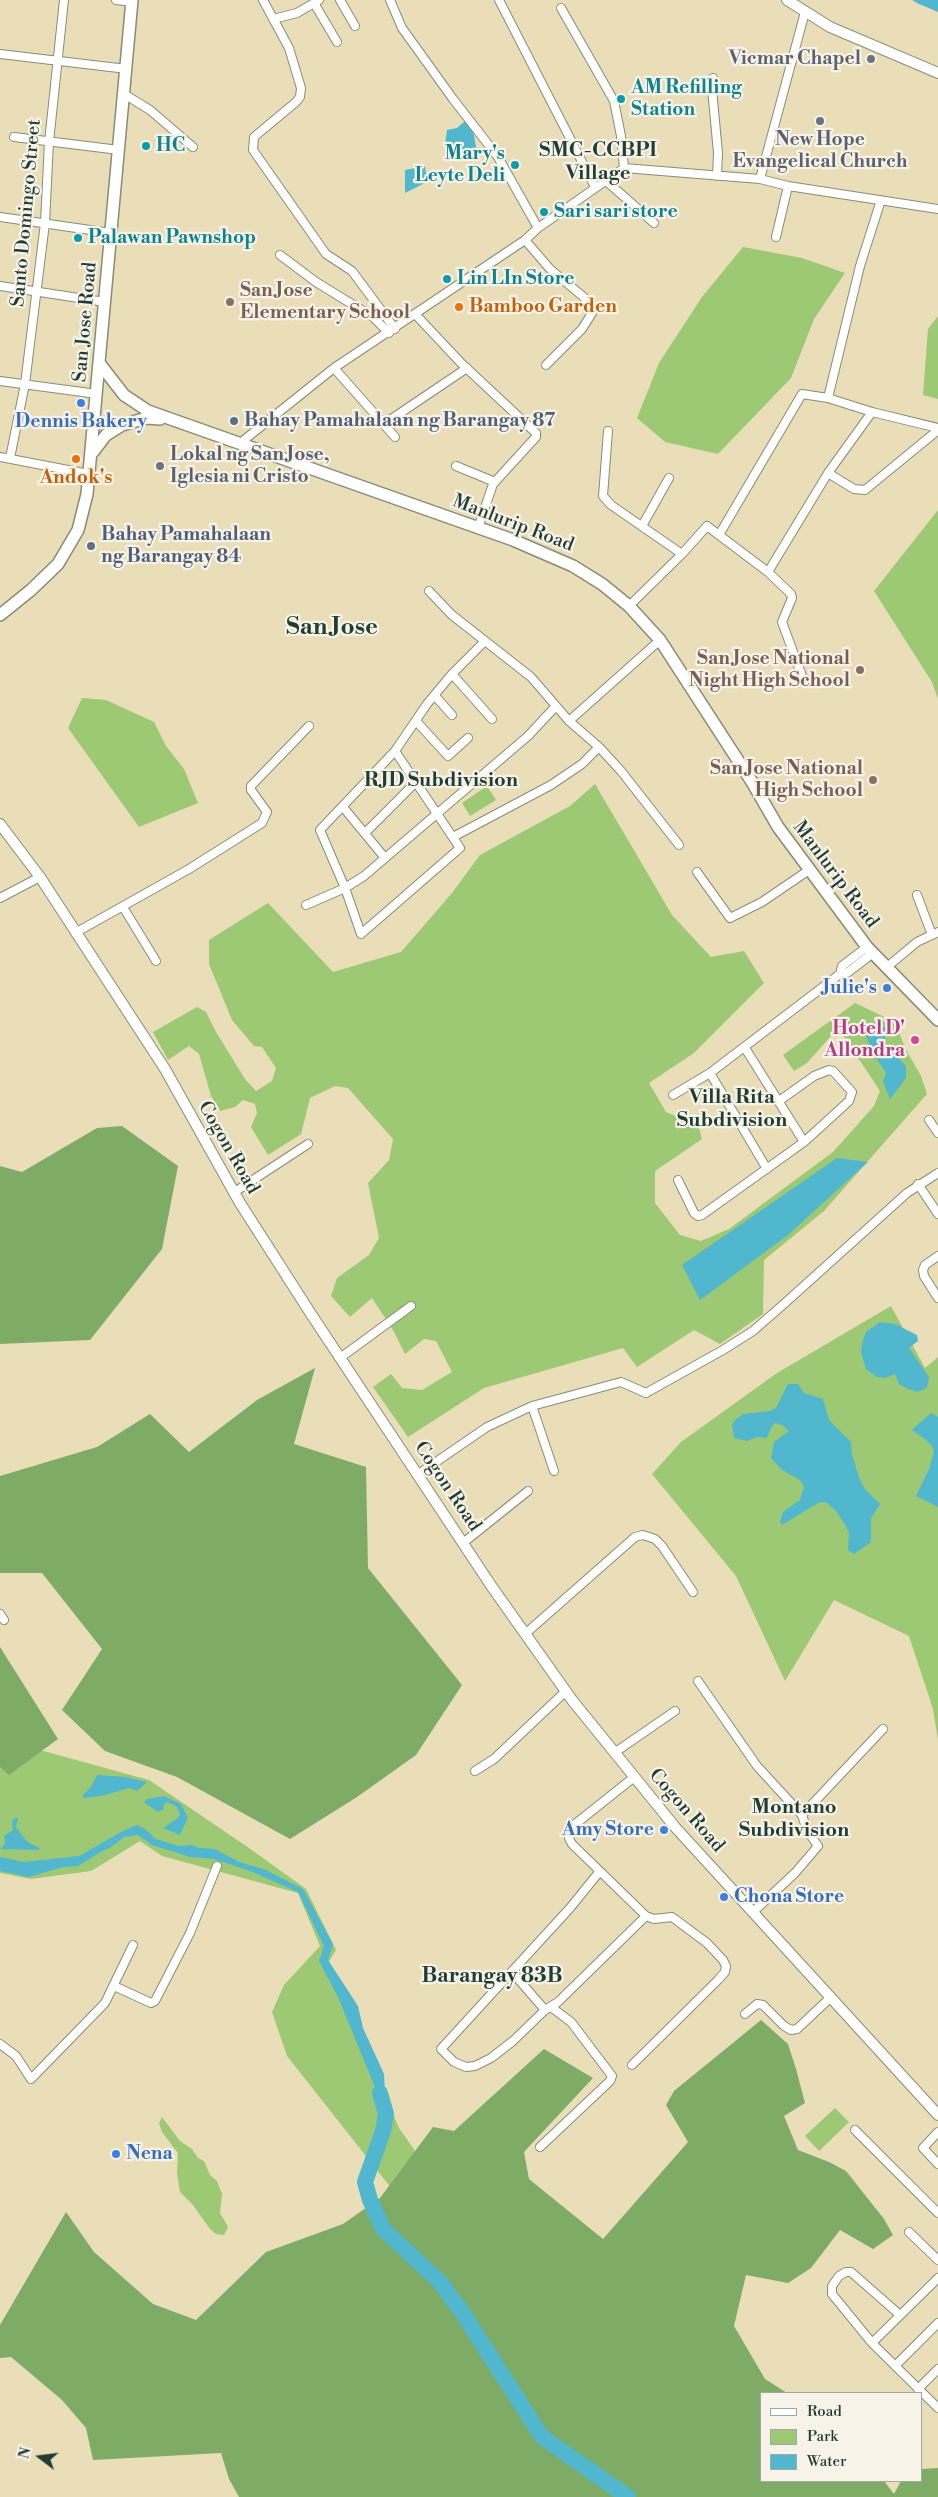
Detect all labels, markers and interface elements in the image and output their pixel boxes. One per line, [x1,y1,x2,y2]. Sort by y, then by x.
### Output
place label: Vicmar Chapel [729,48,861,70]
marker: Vicmar Chapel [865,53,877,65]
place label: AM Refilling Station [631,77,742,121]
marker: AM Refilling Station [615,93,627,105]
marker: New Hope Evangelical Church [814,115,826,127]
street label: Santo Domingo Street [7,118,47,308]
place label: New Hope Evangelical Church [732,129,908,173]
place label: HC [156,135,185,157]
district label: SMC-CCBPI Village [539,139,657,186]
marker: HC [140,140,152,152]
place label: Mary's Leyte Deli [415,143,505,187]
marker: Mary's Leyte Deli [509,159,521,171]
place label: Sari sari store [554,201,678,223]
marker: Sari sari store [538,206,550,218]
place label: Palawan Pawnshop [88,227,256,249]
marker: Palawan Pawnshop [72,232,84,244]
street label: San Jose Road [69,261,103,383]
place label: Lin LIn Store [457,268,574,290]
marker: Lin LIn Store [441,273,453,285]
place label: San Jose Elementary School [240,280,410,324]
marker: San Jose Elementary School [224,296,236,308]
place label: Bamboo Garden [469,296,617,318]
marker: Bamboo Garden [453,301,465,313]
marker: Dennis Bakery [75,397,87,409]
place label: Bahay Pamahalaan ng Barangay 87 [244,410,555,432]
place label: Dennis Bakery [15,411,147,433]
marker: Bahay Pamahalaan ng Barangay 87 [228,415,240,427]
place label: Lokal ng San Jose, Iglesia ni Cristo [170,444,330,488]
marker: Andok's [70,453,82,465]
marker: Lokal ng San Jose, Iglesia ni Cristo [154,460,166,472]
place label: Andok's [40,467,112,489]
street label: Manlurip Road [449,490,577,558]
place label: Bahay Pamahalaan ng Barangay 84 [101,524,271,568]
marker: Bahay Pamahalaan ng Barangay 84 [85,540,97,552]
district label: San Jose [286,614,378,642]
place label: San Jose National Night High School [688,648,850,692]
marker: San Jose National Night High School [854,664,866,676]
place label: San Jose National High School [710,758,863,802]
district label: RJD Subdivision [364,769,518,793]
marker: San Jose National High School [867,774,879,786]
street label: Manlurip Road [787,817,883,933]
place label: Julie's [823,977,877,999]
marker: Julie's [881,982,893,994]
place label: Hotel D' Allondra [824,1018,905,1062]
marker: Hotel D' Allondra [909,1034,921,1046]
district label: Villa Rita Subdivision [677,1086,787,1133]
street label: Cogon Road [192,1097,264,1199]
street label: Cogon Road [409,1438,485,1536]
street label: Cogon Road [643,1764,729,1858]
district label: Montano Subdivision [739,1796,849,1843]
place label: Amy Store [562,1819,654,1841]
marker: Amy Store [658,1824,670,1836]
place label: Chona Store [734,1886,844,1908]
marker: Chona Store [718,1891,730,1903]
district label: Barangay 83B [422,1964,562,1990]
place label: Nena [126,2143,173,2165]
marker: Nena [110,2148,122,2160]
legend [760,2392,923,2482]
text: Road [807,2402,842,2421]
text: Park [807,2427,838,2446]
north arrow [15,2432,65,2482]
text: N [15,2445,36,2461]
text: Water [807,2452,846,2471]

